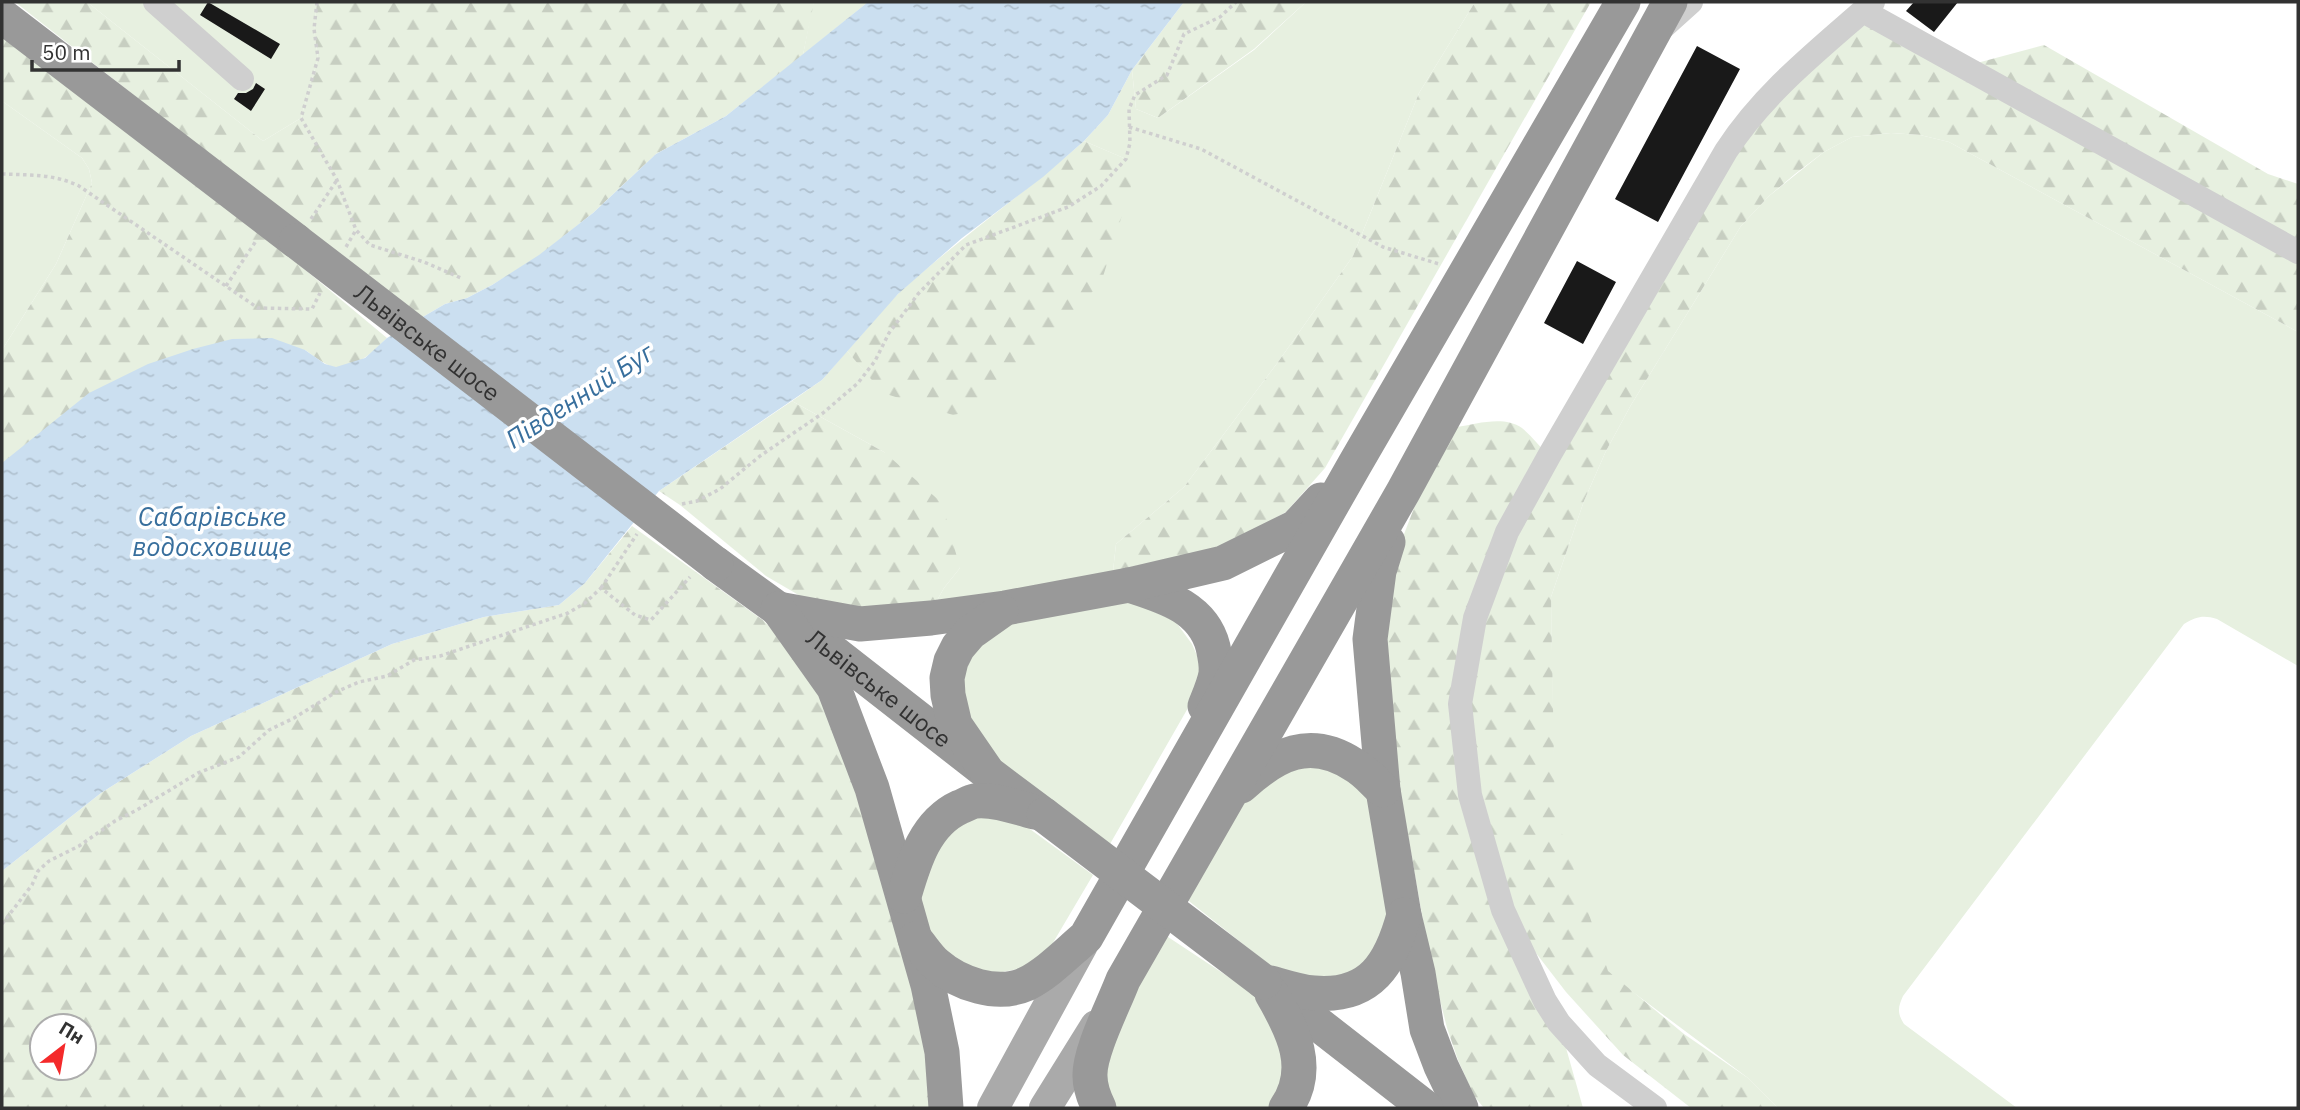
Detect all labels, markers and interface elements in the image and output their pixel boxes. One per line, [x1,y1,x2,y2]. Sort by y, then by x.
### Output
scale bar [32,28,178,72]
text: 50 m [42,38,91,66]
street label: Львівське шосе [348,276,507,408]
water label: Південний Буг [499,334,660,455]
water label: Сабарівське водосховище [132,499,292,563]
street label: Львівське шосе [800,621,958,755]
north arrow [28,1012,98,1082]
text: Пн [55,1016,89,1049]

